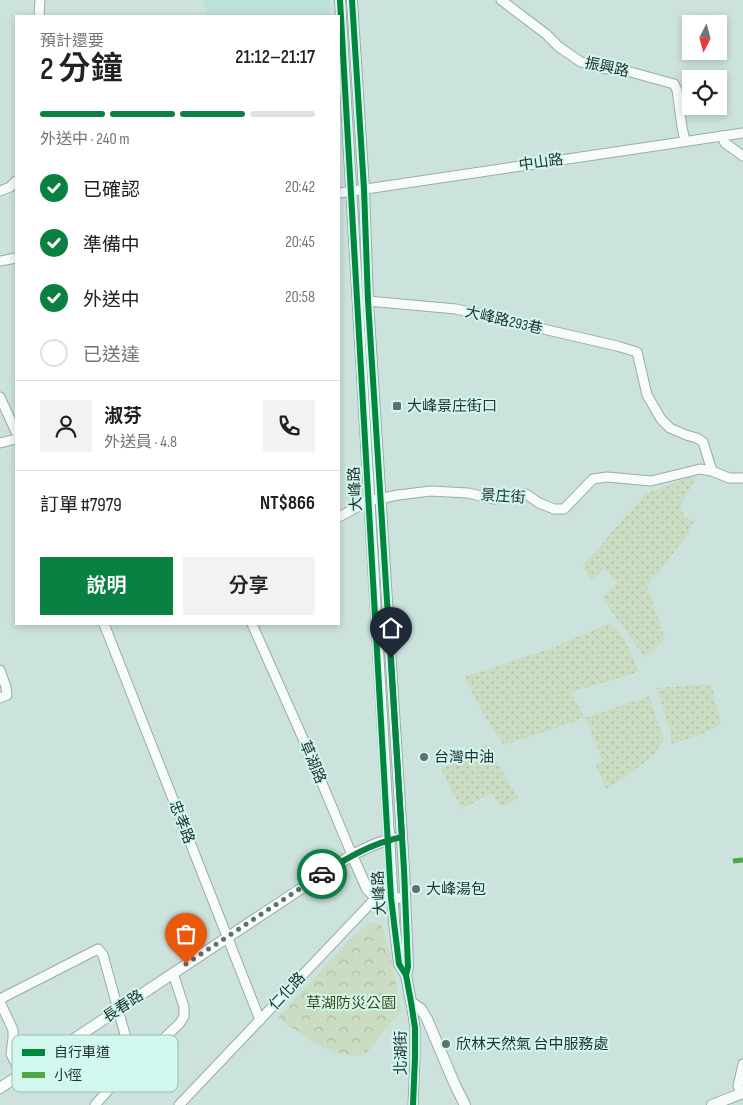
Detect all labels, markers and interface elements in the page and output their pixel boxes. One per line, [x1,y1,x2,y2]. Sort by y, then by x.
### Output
north arrow [682,15,728,60]
map controls [682,15,727,115]
text: 預計還要 [40,32,104,51]
text: 21:12–21:17 [235,46,315,69]
text: 2 分鐘 [40,50,123,89]
street label: 振興路 [583,54,631,81]
button: locate [682,70,727,115]
text: 外送中 · 240 m [40,130,129,149]
street label: 中山路 [517,150,565,175]
icon: check [40,174,68,202]
text: 20:42 [285,178,315,197]
text: 已確認 [83,179,140,202]
icon: check [40,229,68,257]
text: 20:45 [285,233,315,252]
text: 準備中 [83,234,140,257]
icon: check [40,284,68,312]
text: 20:58 [285,288,315,307]
text: 外送中 [83,289,140,312]
street label: 大峰路293巷 [463,302,545,339]
text: 已送達 [83,344,140,367]
place label: 大峰景庄街口 [407,397,497,416]
button: person [40,400,92,452]
button: phone [263,400,315,452]
marker: 大峰景庄街口 [391,400,403,412]
text: 淑芬 [104,405,142,428]
text: 外送員 · 4.8 [104,433,177,452]
street label: 大峰路 [345,466,366,512]
street label: 景庄街 [480,485,526,508]
text: NT$866 [260,492,315,515]
text: 訂單 #7979 [40,494,122,517]
button: 說明 [40,557,173,615]
button: 分享 [183,557,315,615]
pin [370,607,412,658]
icon: home [377,614,405,642]
street label: 草湖路 [295,738,330,787]
place label: 台灣中油 [434,748,494,767]
marker: 台灣中油 [418,751,430,763]
street label: 忠孝路 [165,798,198,847]
courier [297,849,347,899]
icon: car [308,860,336,888]
street label: 大峰路 [369,870,390,916]
place label: 大峰湯包 [426,880,486,899]
marker: 大峰湯包 [410,883,422,895]
pin [165,913,207,964]
icon: bag [172,920,200,948]
street label: 仁化路 [265,968,310,1014]
street label: 長春路 [99,986,147,1027]
park label: 草湖防災公園 [306,994,396,1013]
street label: 北湖街 [392,1030,411,1076]
legend [12,1035,178,1092]
place label: 欣林天然氣 台中服務處 [456,1035,608,1054]
marker: 欣林天然氣 台中服務處 [440,1038,452,1050]
text: 自行車道 [54,1044,110,1061]
text: 小徑 [54,1067,82,1084]

